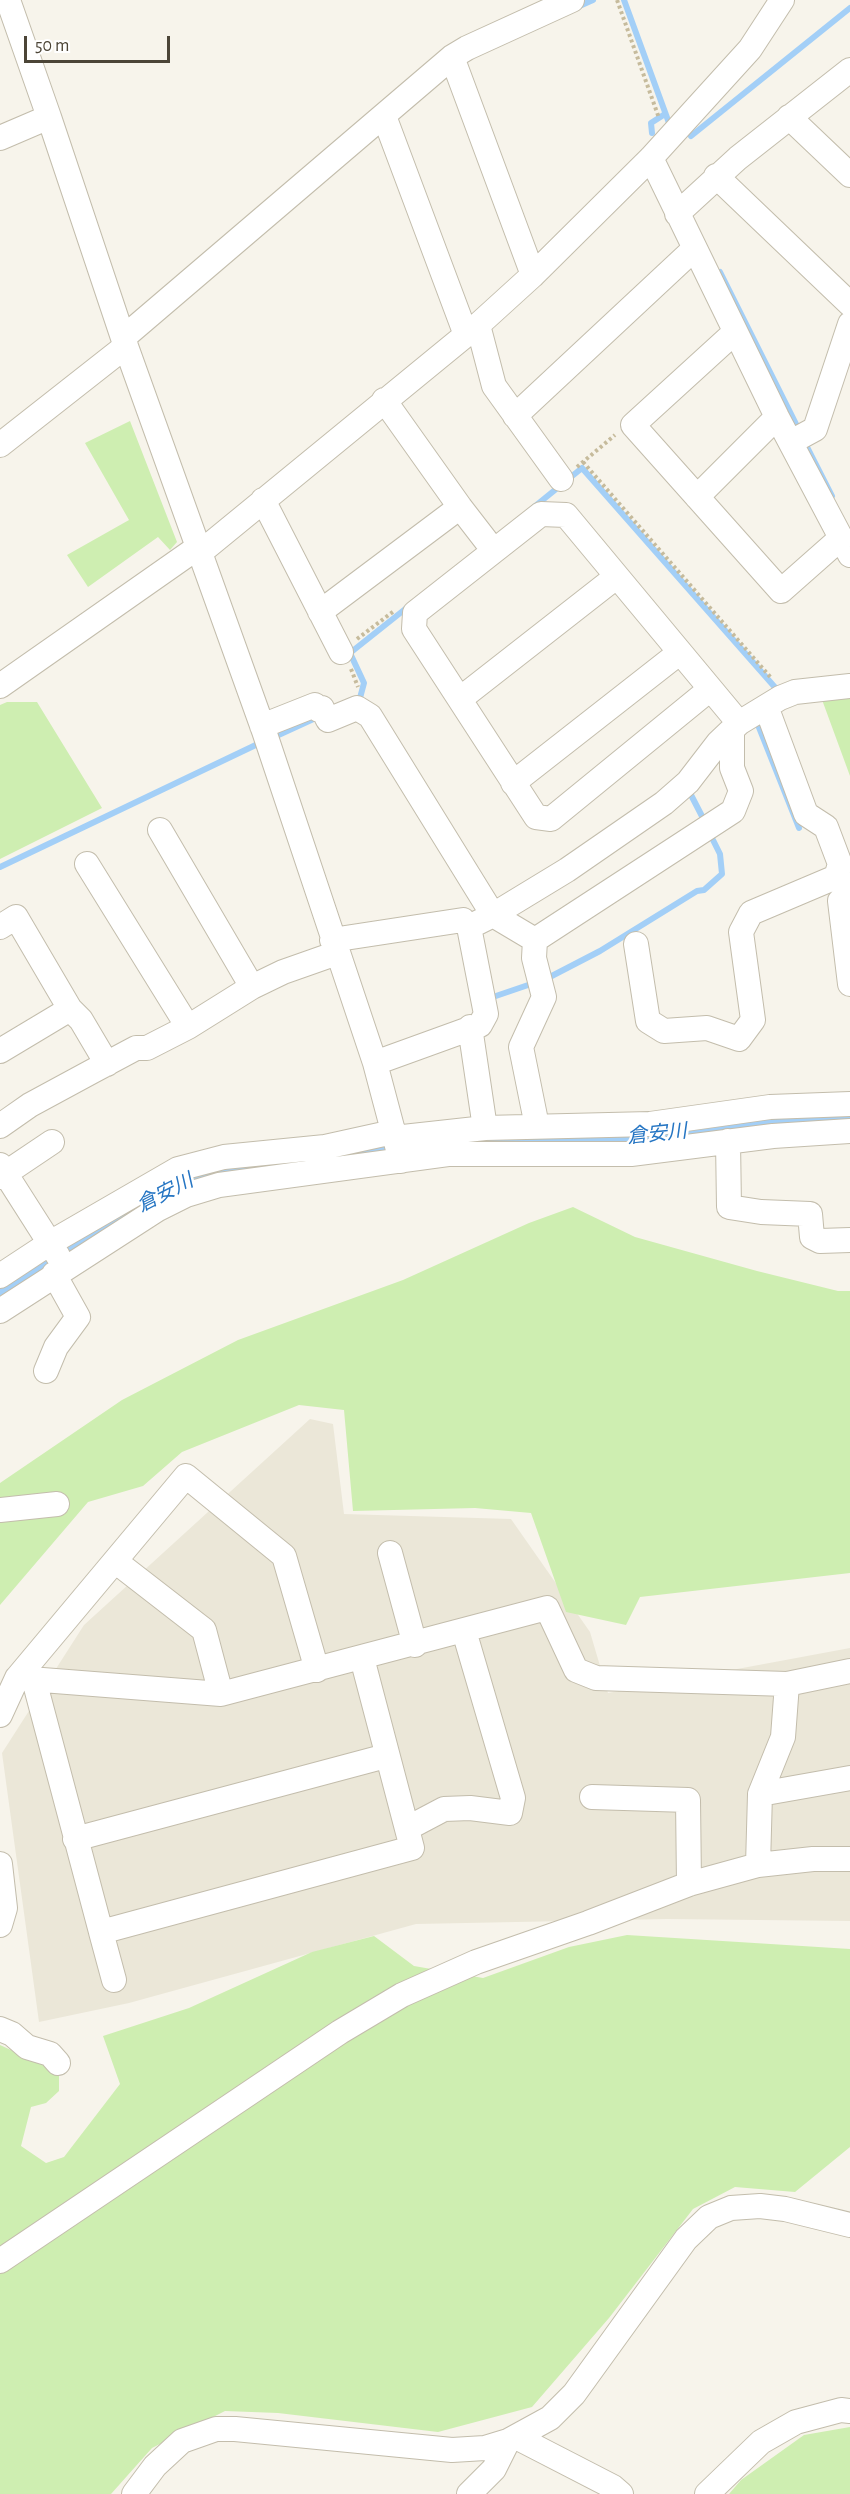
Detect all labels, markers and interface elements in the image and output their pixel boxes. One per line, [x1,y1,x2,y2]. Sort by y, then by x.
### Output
scale bar [27,24,172,62]
text: 50 m [35,37,69,55]
water label: 倉安川 [626,1119,688,1149]
water label: 倉安川 [133,1169,197,1217]

